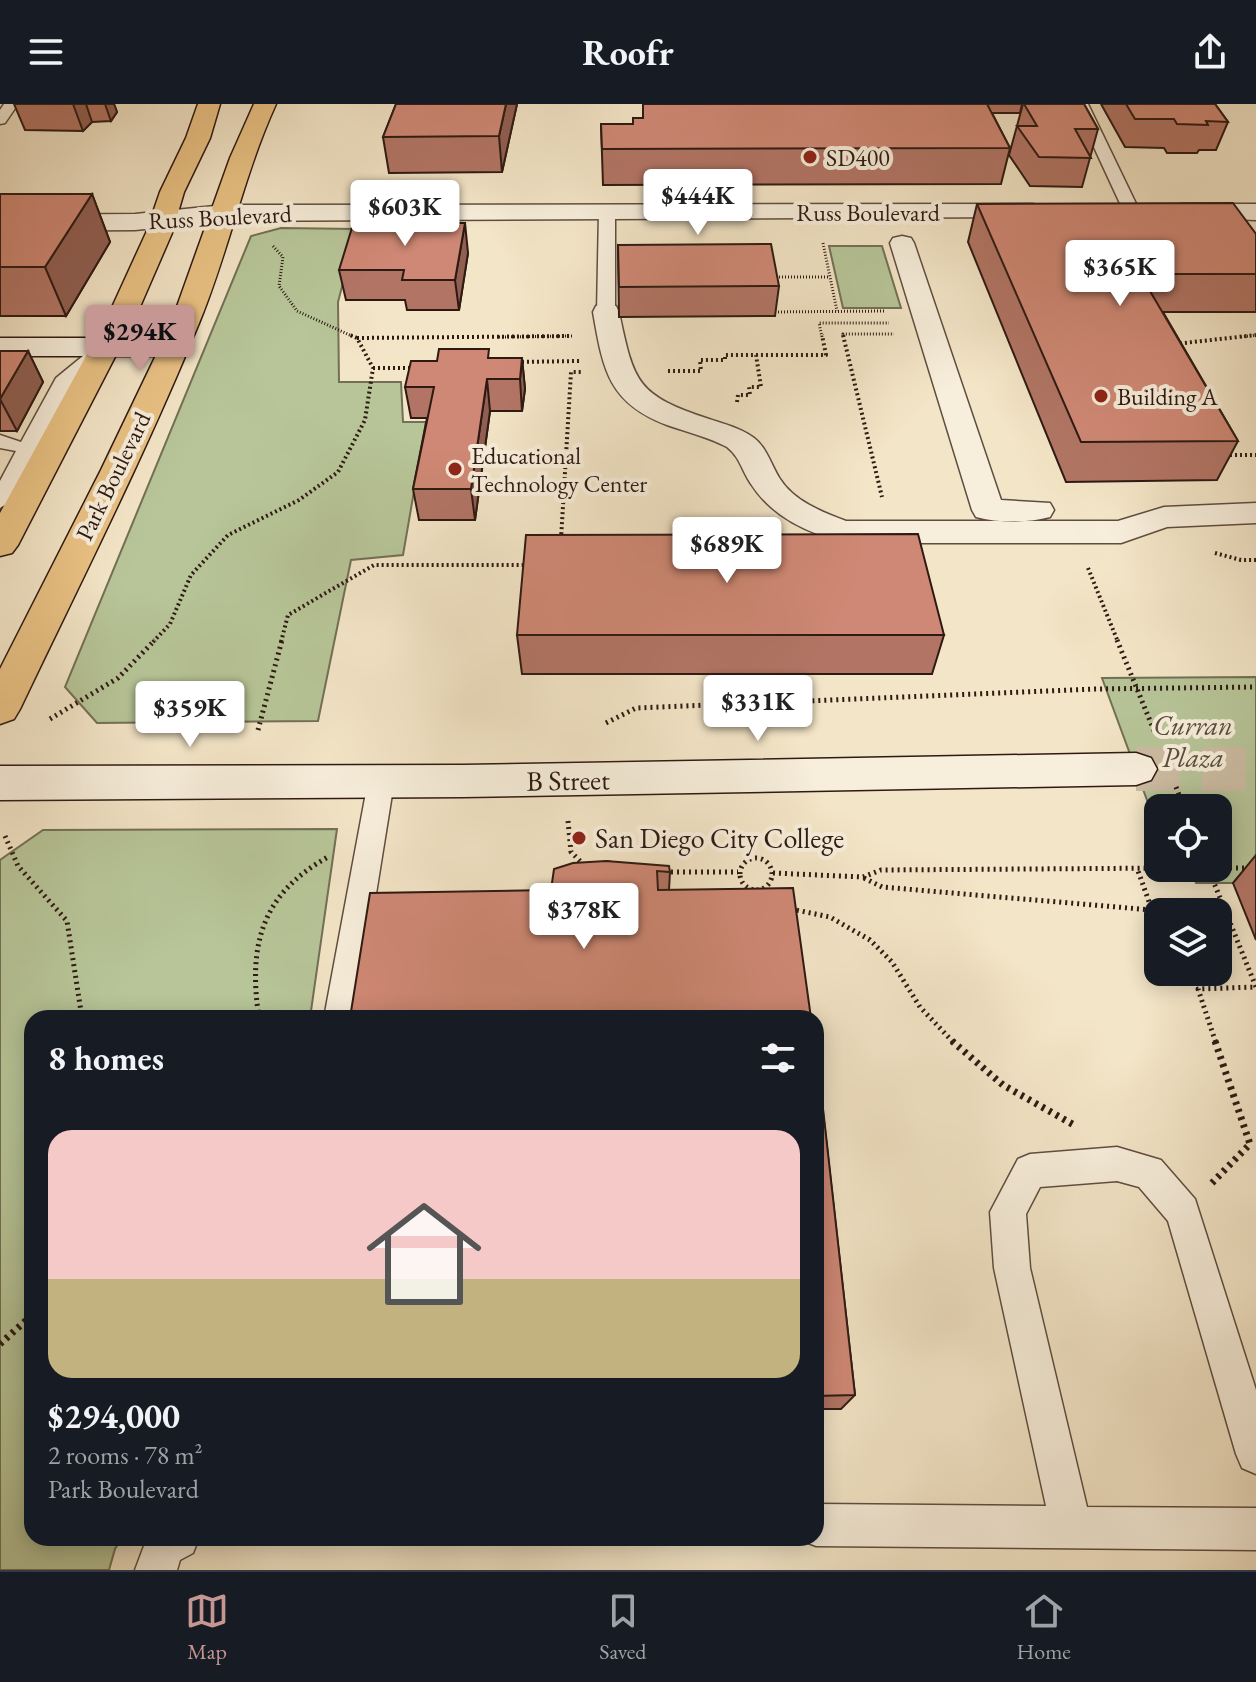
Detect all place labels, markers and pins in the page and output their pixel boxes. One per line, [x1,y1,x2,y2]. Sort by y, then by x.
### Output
place label: SD400 [826,142,890,173]
marker: SD400 [801,148,819,166]
pin: $444K [642,169,754,237]
pin: $603K [349,180,461,248]
pin: $365K [1064,240,1176,308]
pin: $294K [84,305,196,373]
place label: Building A [1117,381,1218,412]
marker: Building A [1092,387,1110,405]
place label: Educational Technology Center [471,440,647,499]
marker: Educational Technology Center [446,460,464,478]
pin: $689K [671,517,783,585]
pin: $331K [702,675,814,743]
pin: $359K [134,681,246,749]
place label: San Diego City College [595,820,844,856]
marker: San Diego City College [570,829,588,847]
pin: $378K [528,883,640,951]

